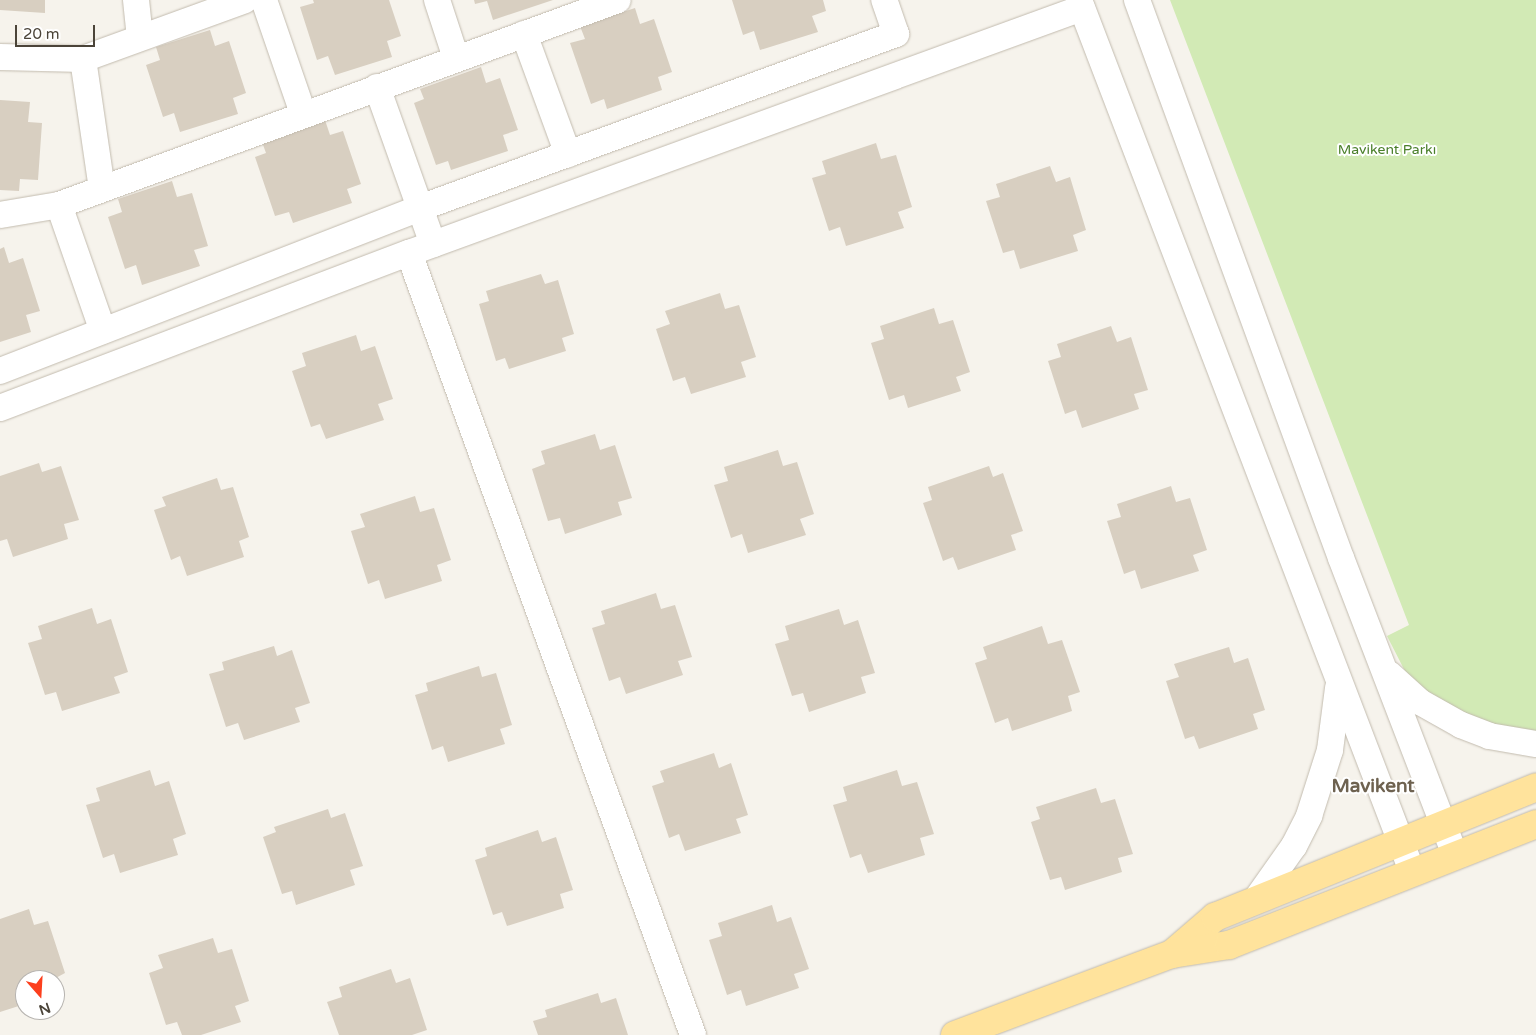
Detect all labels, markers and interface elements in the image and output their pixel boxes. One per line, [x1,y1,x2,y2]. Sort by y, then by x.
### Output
scale bar [18,15,98,47]
text: 20 m [23,25,60,43]
park label: Mavikent Parkı [1338,142,1436,158]
district label: Mavikent [1331,776,1415,798]
north arrow [15,970,65,1020]
text: N [37,999,53,1019]

